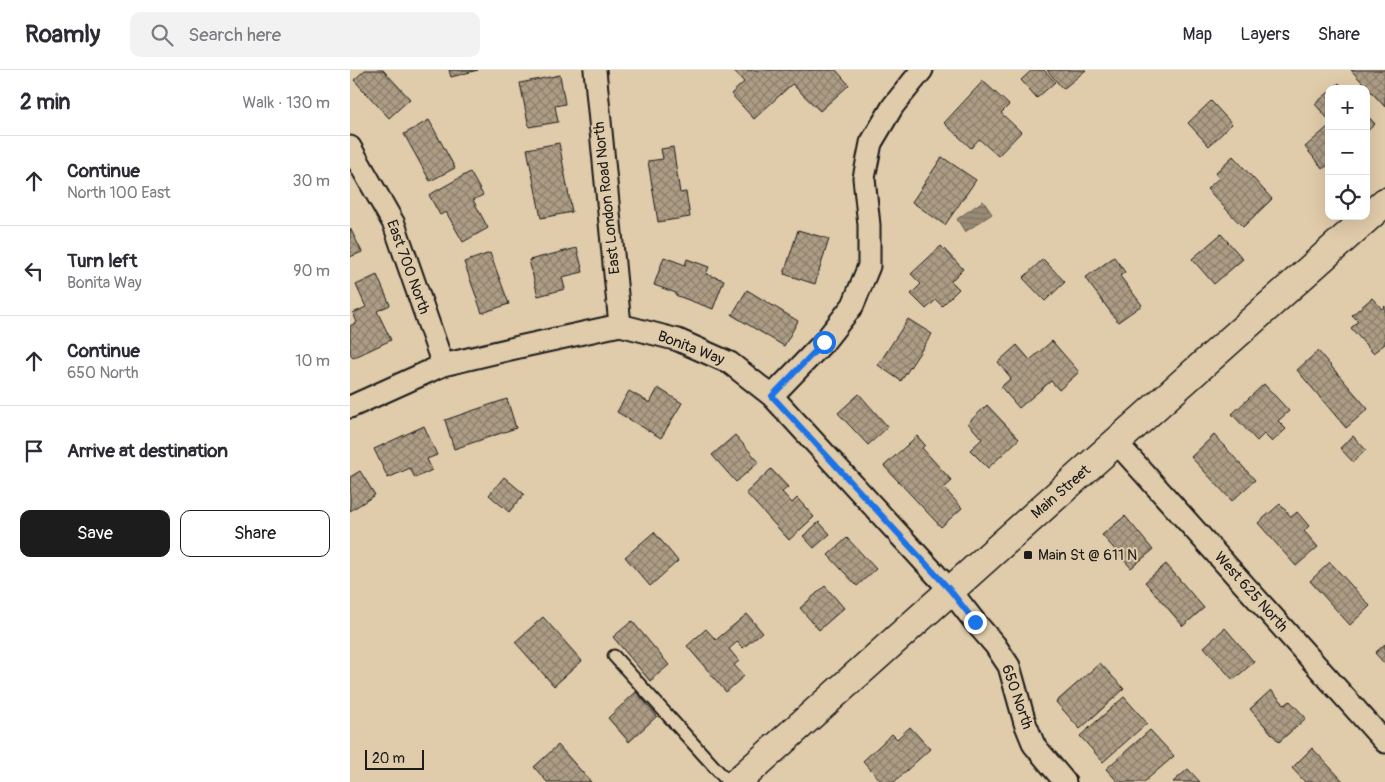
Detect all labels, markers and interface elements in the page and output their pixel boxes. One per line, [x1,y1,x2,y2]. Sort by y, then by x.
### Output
search box [130,12,480,57]
text: Roamly [25,20,100,49]
icon: search [148,21,176,49]
text: Search here [188,23,281,47]
text: Map [1183,23,1212,46]
text: Layers [1240,23,1290,46]
text: Share [1318,23,1360,46]
map controls [1325,85,1370,220]
button: + [1325,85,1370,130]
text: 2 min [20,89,70,116]
text: Walk · 130 m [243,93,330,113]
street label: East London Road North [590,121,624,275]
button: − [1325,130,1370,175]
text: Continue [67,159,140,183]
icon: ahead [20,167,48,195]
text: 30 m [292,171,330,191]
button: locate [1325,175,1370,220]
text: North 100 East [67,183,171,203]
street label: East 700 North [382,217,434,317]
text: Turn left [67,249,137,273]
icon: left [20,257,48,285]
text: 90 m [293,261,330,281]
text: Bonita Way [67,273,142,293]
street label: Bonita Way [655,327,728,370]
route start [813,331,836,354]
text: Continue [67,339,140,363]
icon: ahead [20,347,48,375]
text: 10 m [295,351,330,371]
text: 650 North [67,363,138,383]
icon: arrive [20,437,48,465]
text: Arrive at destination [67,439,228,463]
street label: Main Street [1027,460,1095,523]
button: Save [20,510,170,557]
button: Share [180,510,330,557]
place label: Main St @ 611 N [1038,546,1137,565]
street label: West 625 North [1210,548,1292,636]
marker: Main St @ 611 N [1022,549,1034,561]
route end [964,611,987,634]
street label: 650 North [997,662,1037,732]
scale bar [365,747,424,770]
text: 20 m [372,750,405,767]

